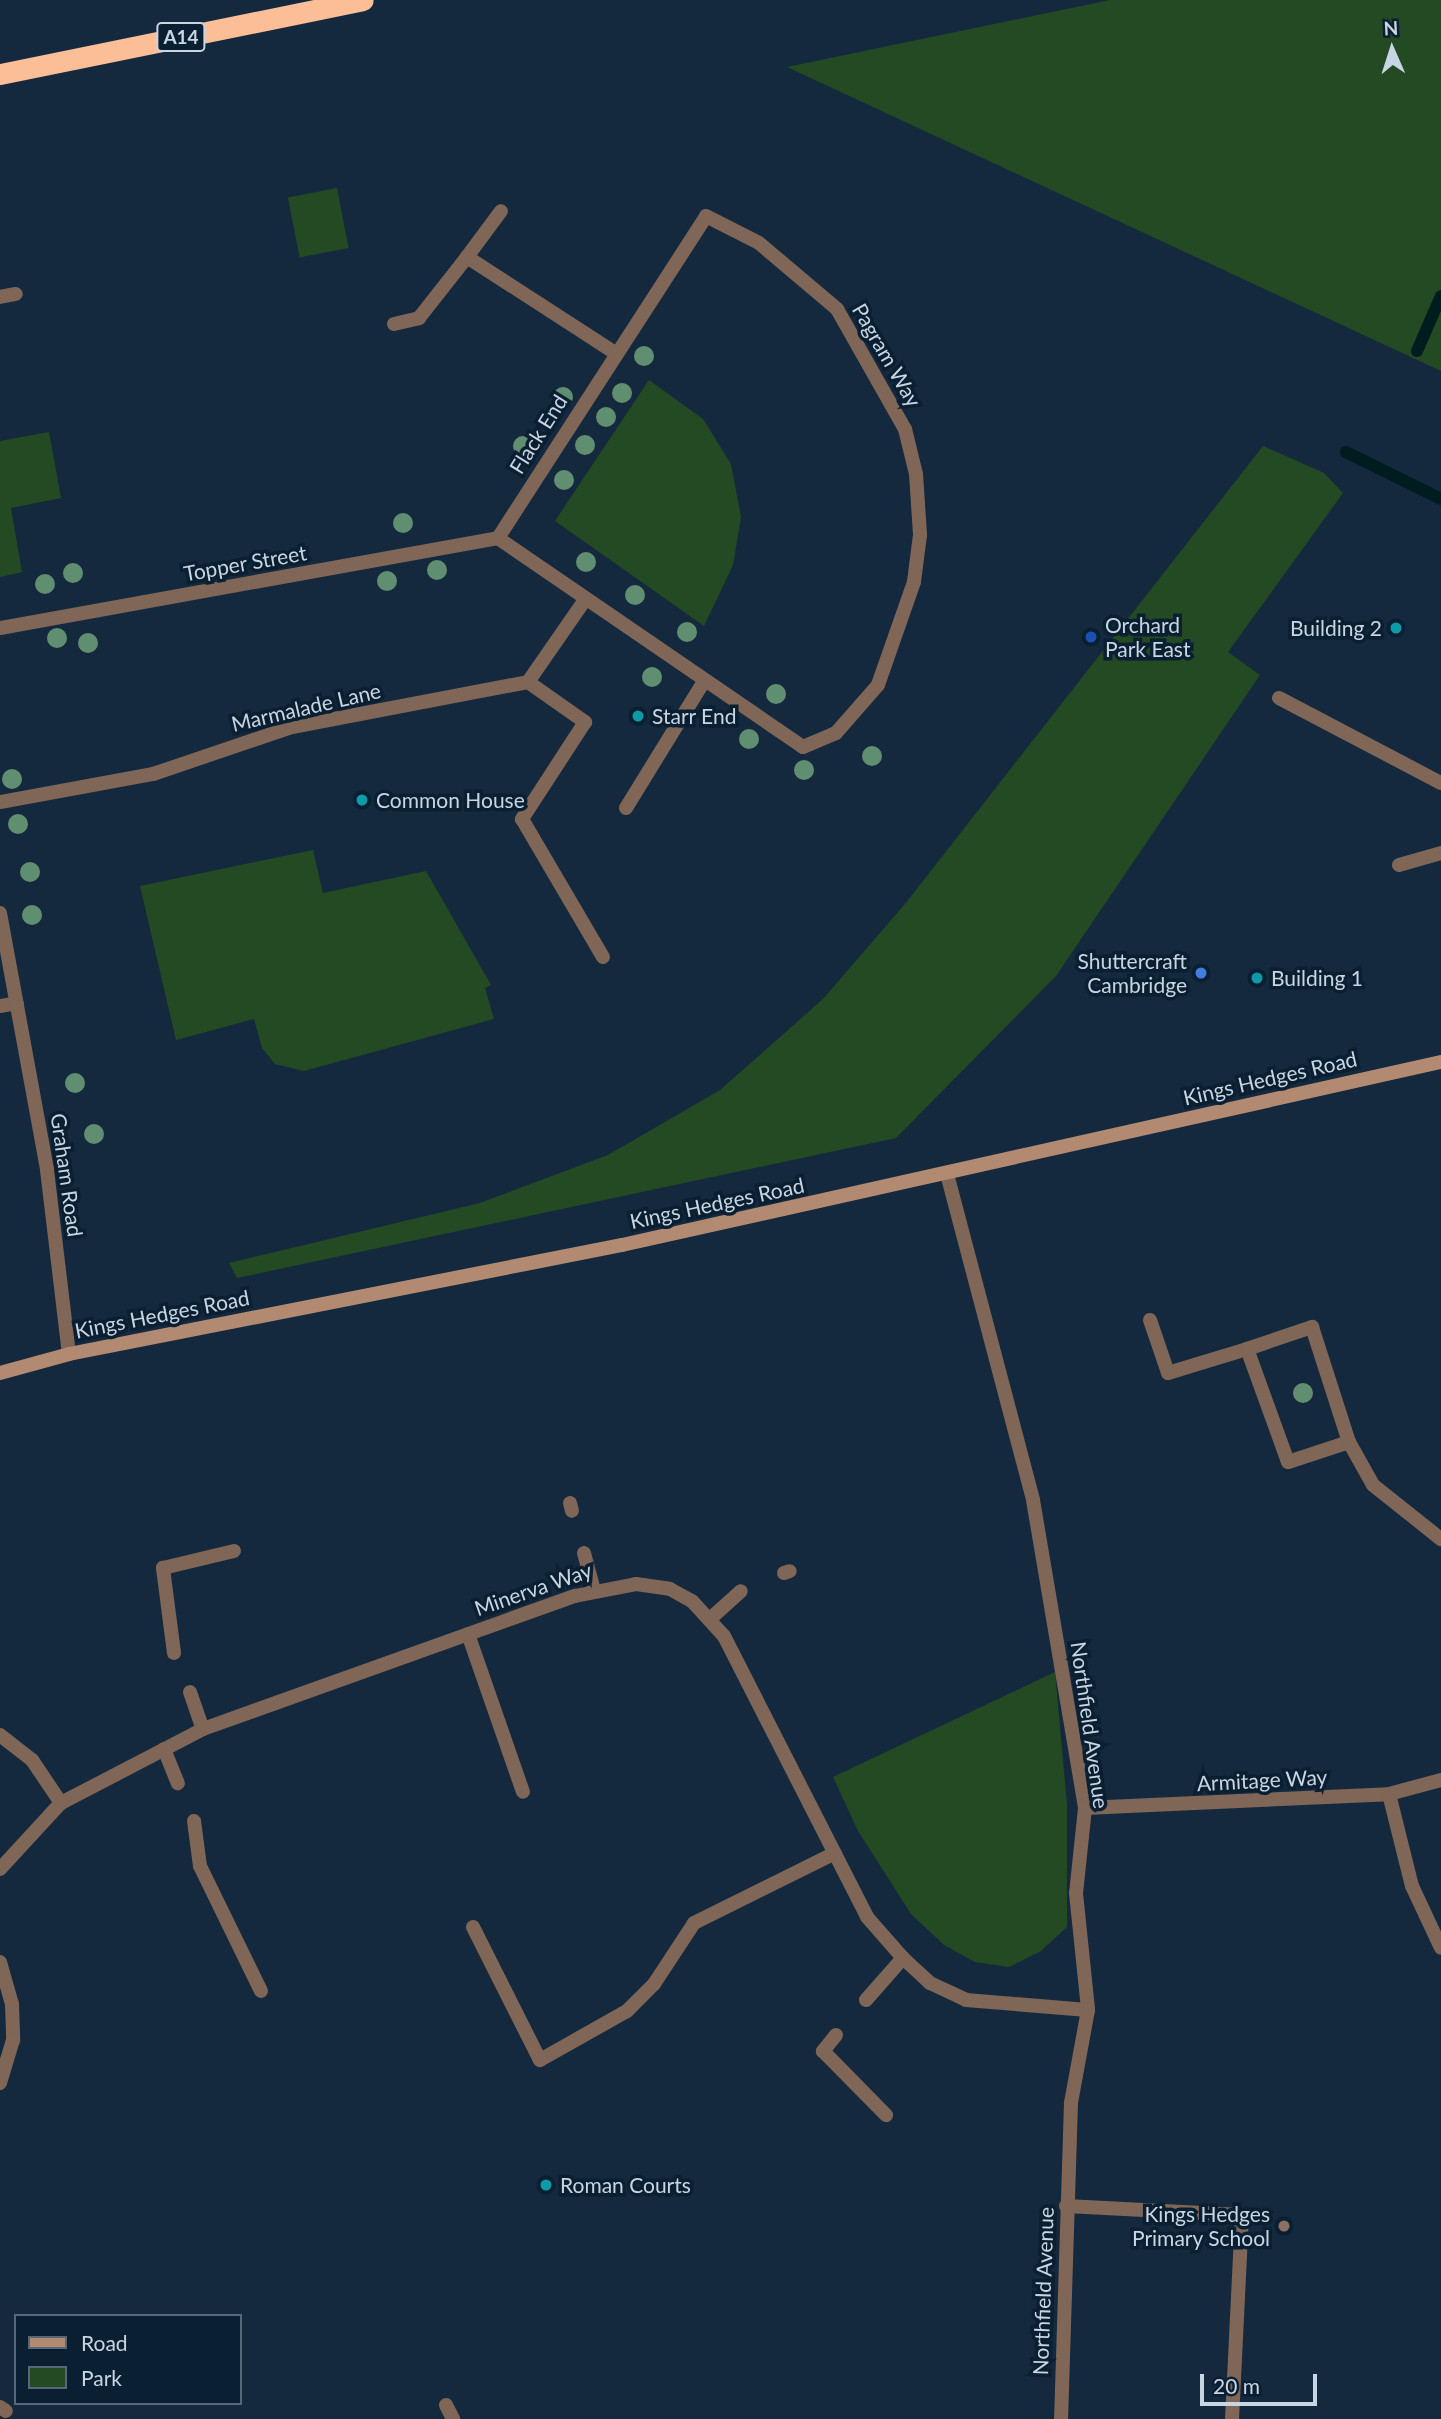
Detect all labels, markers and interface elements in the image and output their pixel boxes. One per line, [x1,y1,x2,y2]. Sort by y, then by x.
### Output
north arrow [1357,14,1427,84]
text: N [1383,16,1399,39]
road number: A14 [155,22,207,52]
street label: Pagram Way [847,299,927,411]
street label: Flack End [504,390,572,478]
street label: Topper Street [181,540,309,586]
place label: Orchard Park East [1105,612,1190,662]
place label: Building 2 [1290,615,1382,641]
marker: Building 2 [1388,620,1404,636]
marker: Orchard Park East [1083,629,1099,645]
street label: Marmalade Lane [229,678,383,736]
place label: Starr End [652,703,737,729]
marker: Starr End [630,708,646,724]
place label: Common House [376,787,525,813]
marker: Common House [354,792,370,808]
place label: Shuttercraft Cambridge [1078,948,1187,998]
marker: Shuttercraft Cambridge [1193,965,1209,981]
place label: Building 1 [1271,965,1363,991]
marker: Building 1 [1249,970,1265,986]
street label: Kings Hedges Road [1181,1046,1359,1110]
street label: Graham Road [46,1112,88,1238]
street label: Kings Hedges Road [628,1172,806,1234]
street label: Kings Hedges Road [72,1285,252,1343]
street label: Minerva Way [471,1557,595,1621]
street label: Northfield Avenue [1066,1640,1114,1810]
street label: Armitage Way [1196,1764,1328,1796]
place label: Roman Courts [560,2172,691,2198]
marker: Roman Courts [538,2177,554,2193]
place label: Kings Hedges Primary School [1132,2201,1270,2251]
street label: Northfield Avenue [1027,2206,1059,2376]
marker: Kings Hedges Primary School [1276,2218,1292,2234]
legend [14,2314,242,2405]
text: Road [81,2330,128,2355]
scale bar [1203,2360,1320,2404]
text: Park [81,2365,122,2390]
text: 20 m [1213,2373,1260,2398]

